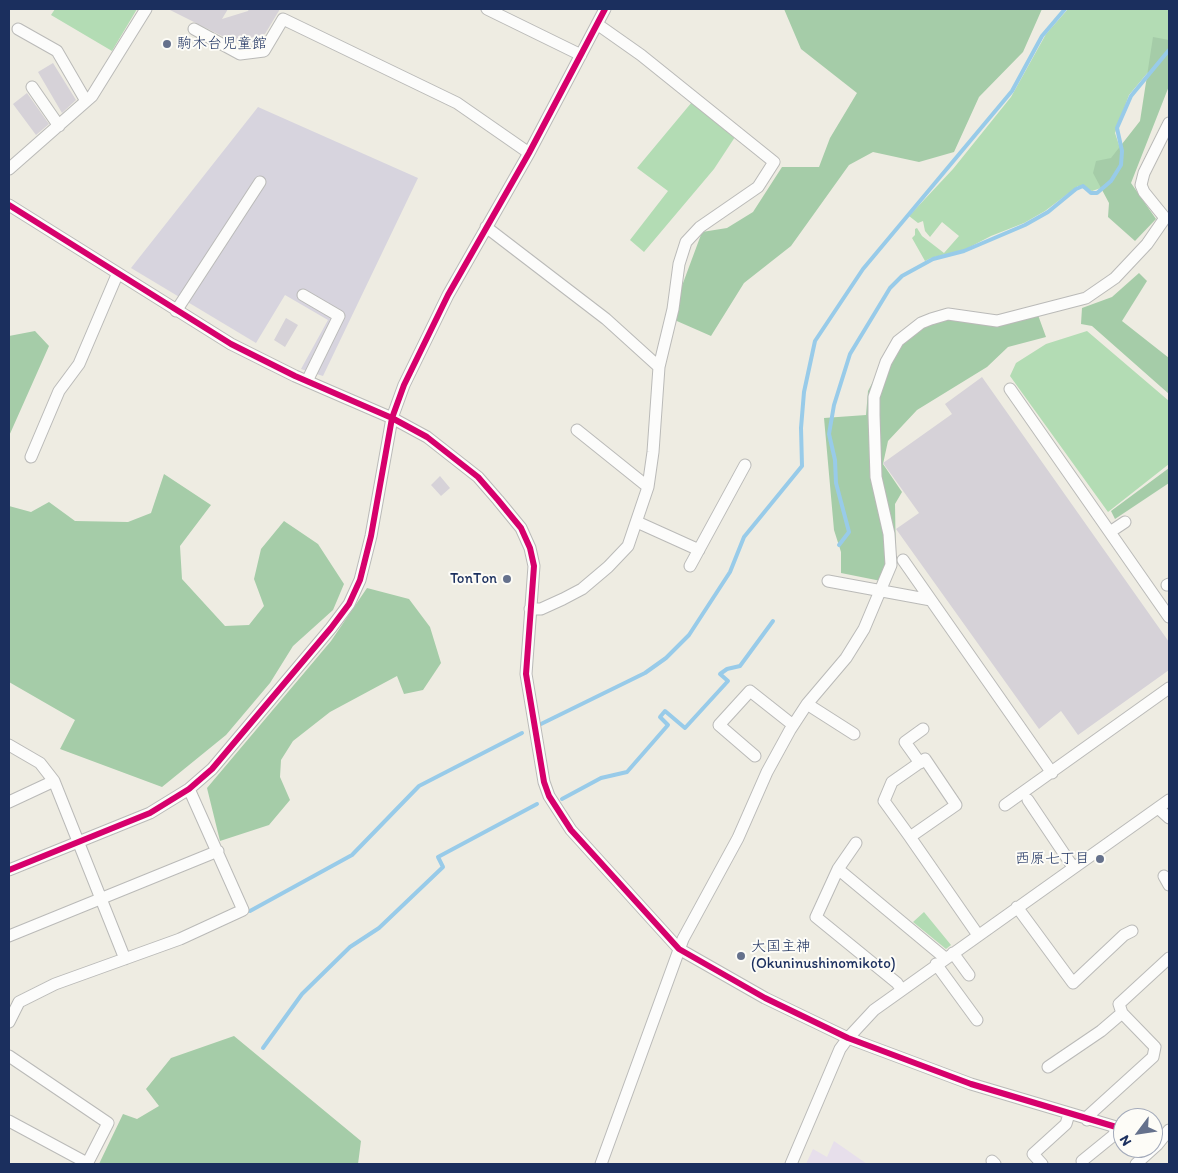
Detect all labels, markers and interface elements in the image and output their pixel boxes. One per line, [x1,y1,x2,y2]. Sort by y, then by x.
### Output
place label: 駒木台児童館 [177,35,267,53]
marker: 駒木台児童館 [161,38,173,50]
place label: TonTon [450,570,497,588]
marker: TonTon [501,573,513,585]
place label: 西原七丁目 [1015,850,1090,868]
marker: 西原七丁目 [1094,853,1106,865]
place label: 大国主神 (Okuninushinomikoto) [751,938,896,973]
marker: 大国主神 (Okuninushinomikoto) [735,950,747,962]
north arrow [1113,1108,1163,1158]
text: N [1116,1132,1135,1149]

